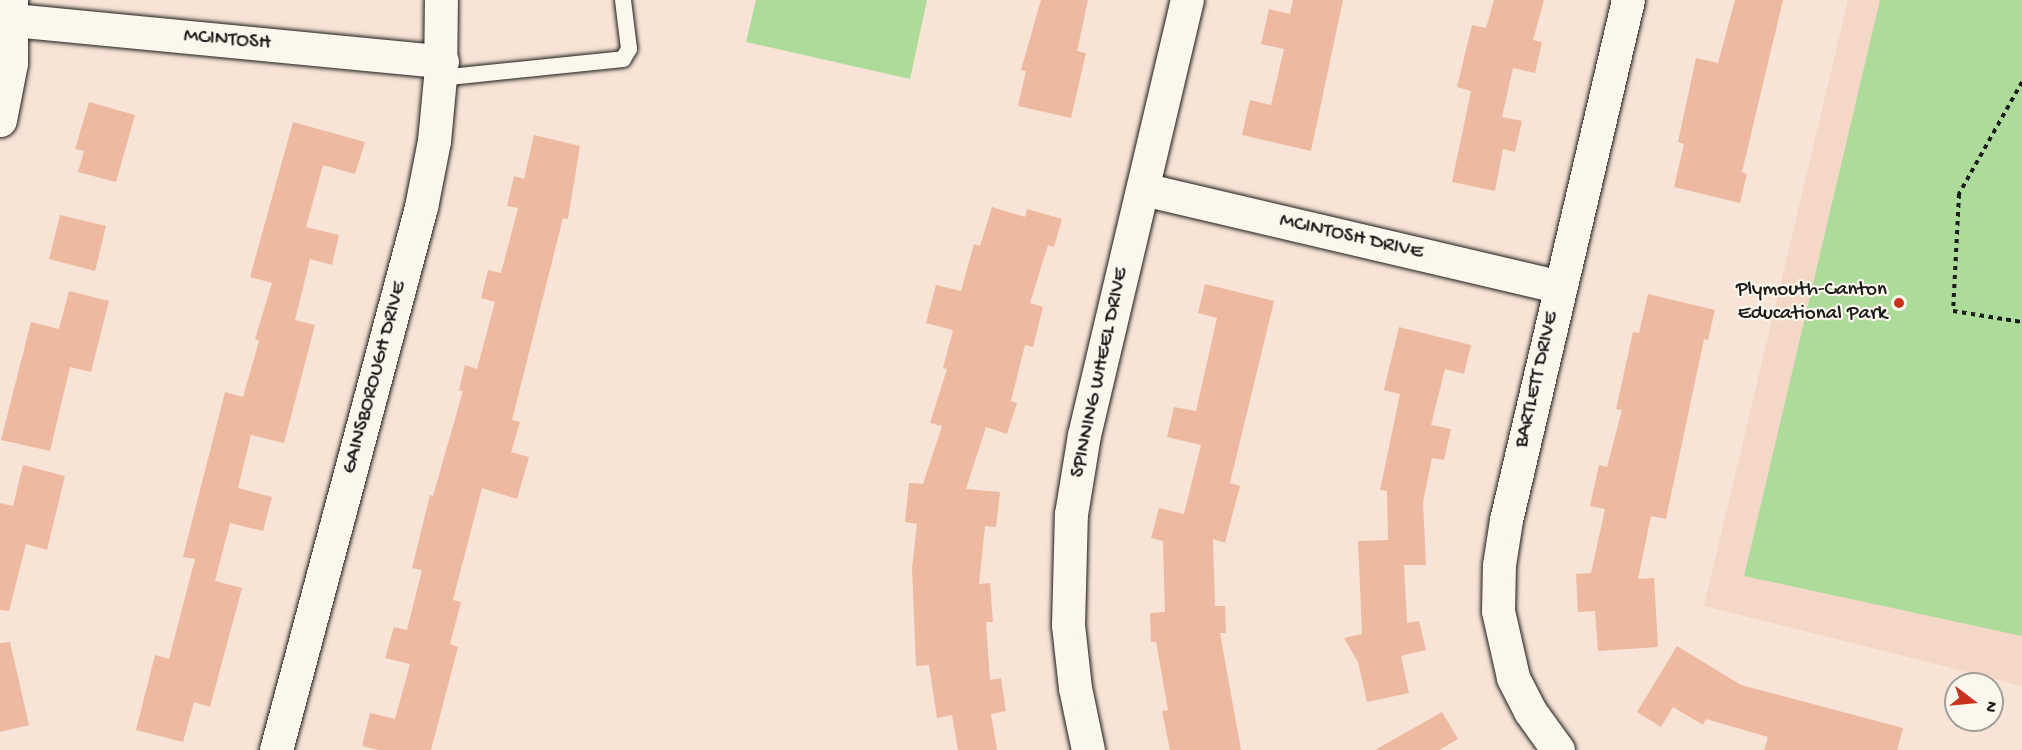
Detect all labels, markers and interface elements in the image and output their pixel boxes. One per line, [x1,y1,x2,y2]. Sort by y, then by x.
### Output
street label: MCINTOSH [182,25,272,57]
street label: MCINTOSH DRIVE [1277,209,1425,267]
street label: SPINNING WHEEL DRIVE [1066,266,1136,480]
place label: Plymouth-Canton Educational Park [1736,278,1887,328]
street label: GAINSBOROUGH DRIVE [338,279,414,477]
marker: Plymouth-Canton Educational Park [1892,296,1906,310]
street label: BARTLETT DRIVE [1510,310,1566,450]
north arrow [1944,672,2004,732]
text: N [1979,699,2000,714]

